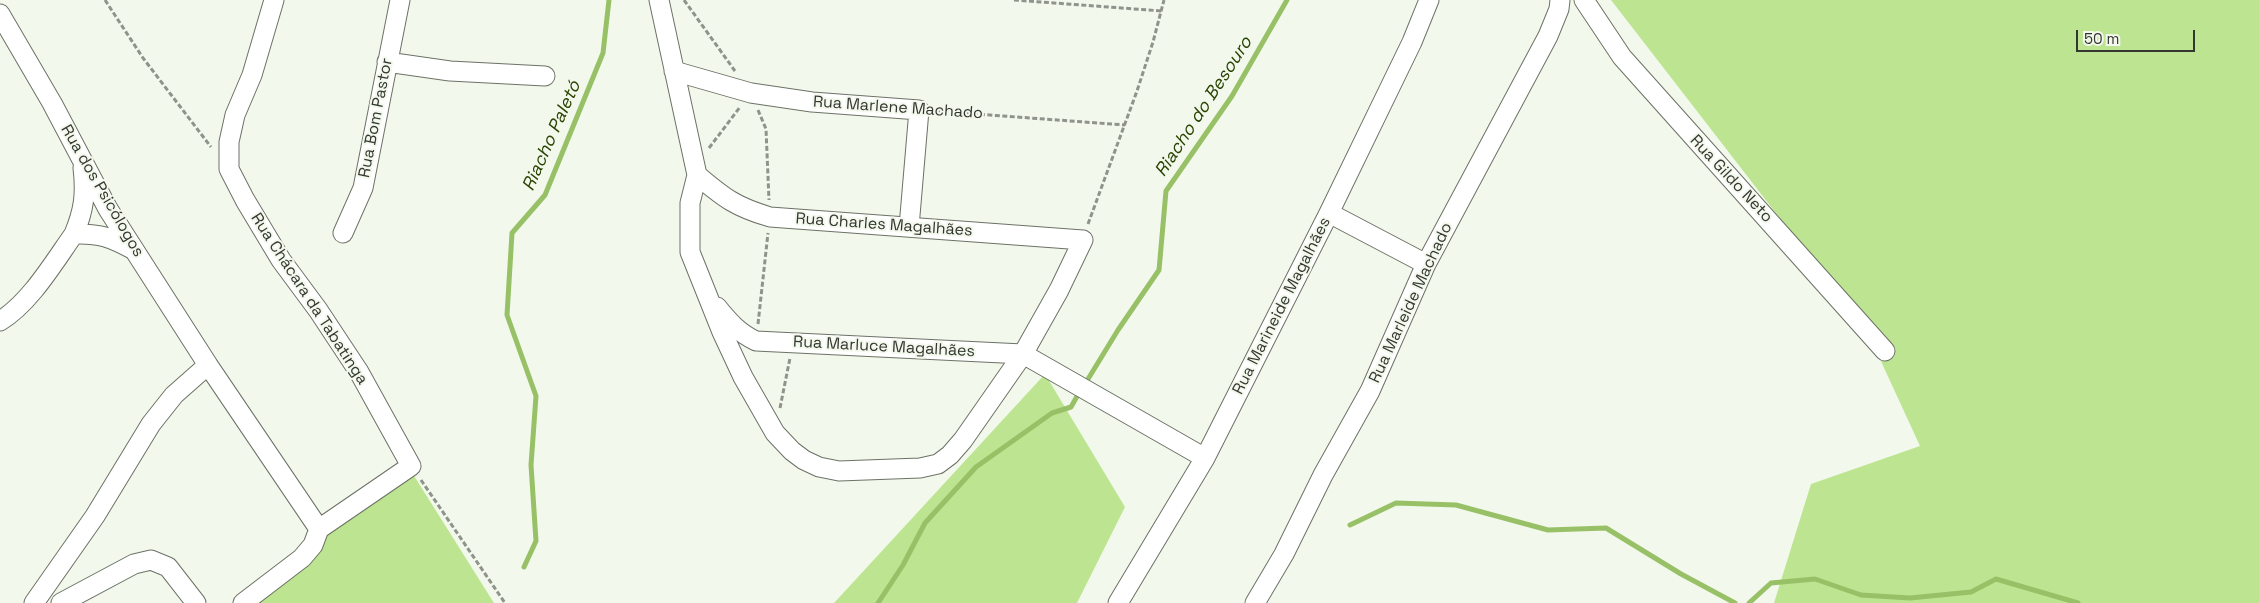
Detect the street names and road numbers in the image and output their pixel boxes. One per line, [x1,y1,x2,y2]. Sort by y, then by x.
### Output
street label: Rua Bom Pastor [355,57,397,179]
street label: Rua Marlene Machado [812,92,984,124]
street label: Rua dos Psicólogos [56,121,148,261]
street label: Rua Gildo Neto [1686,131,1776,227]
street label: Rua Charles Magalhães [795,209,973,241]
street label: Rua Chácara da Tabatinga [246,210,372,388]
street label: Rua Marineide Magalhães [1229,214,1335,398]
street label: Rua Marleide Machado [1365,220,1457,386]
street label: Rua Marluce Magalhães [793,333,975,361]

